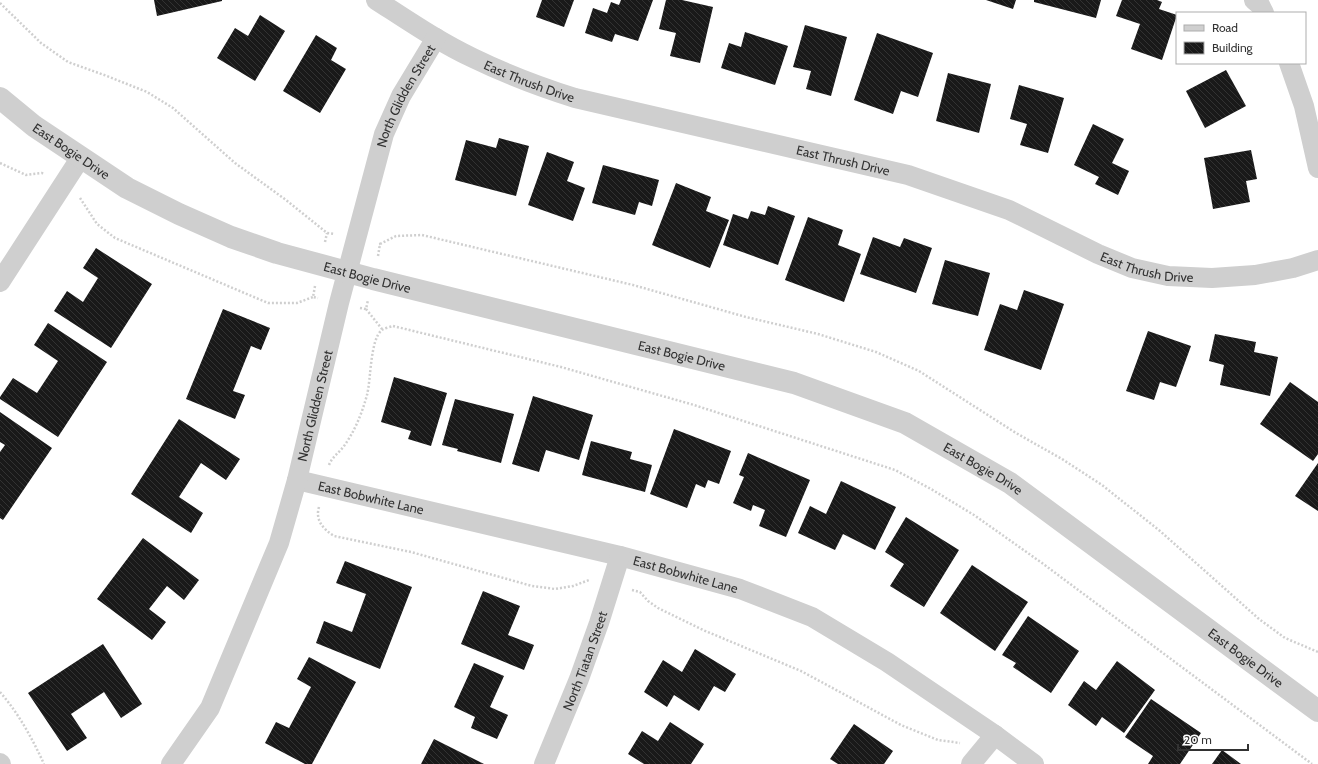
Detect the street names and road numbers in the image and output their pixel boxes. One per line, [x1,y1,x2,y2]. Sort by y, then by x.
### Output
street label: North Glidden Street [373,41,439,149]
street label: East Thrush Drive [482,56,577,105]
street label: East Bogie Drive [30,119,113,183]
street label: East Thrush Drive [795,141,892,179]
street label: East Thrush Drive [1098,248,1194,285]
street label: East Bogie Drive [322,258,413,296]
street label: East Bogie Drive [636,337,727,374]
street label: North Glidden Street [294,348,336,463]
street label: East Bogie Drive [941,439,1026,498]
street label: East Bobwhite Lane [317,477,426,518]
street label: East Bobwhite Lane [631,552,740,596]
street label: North Tiatan Street [559,609,610,713]
street label: East Bogie Drive [1205,625,1287,691]

